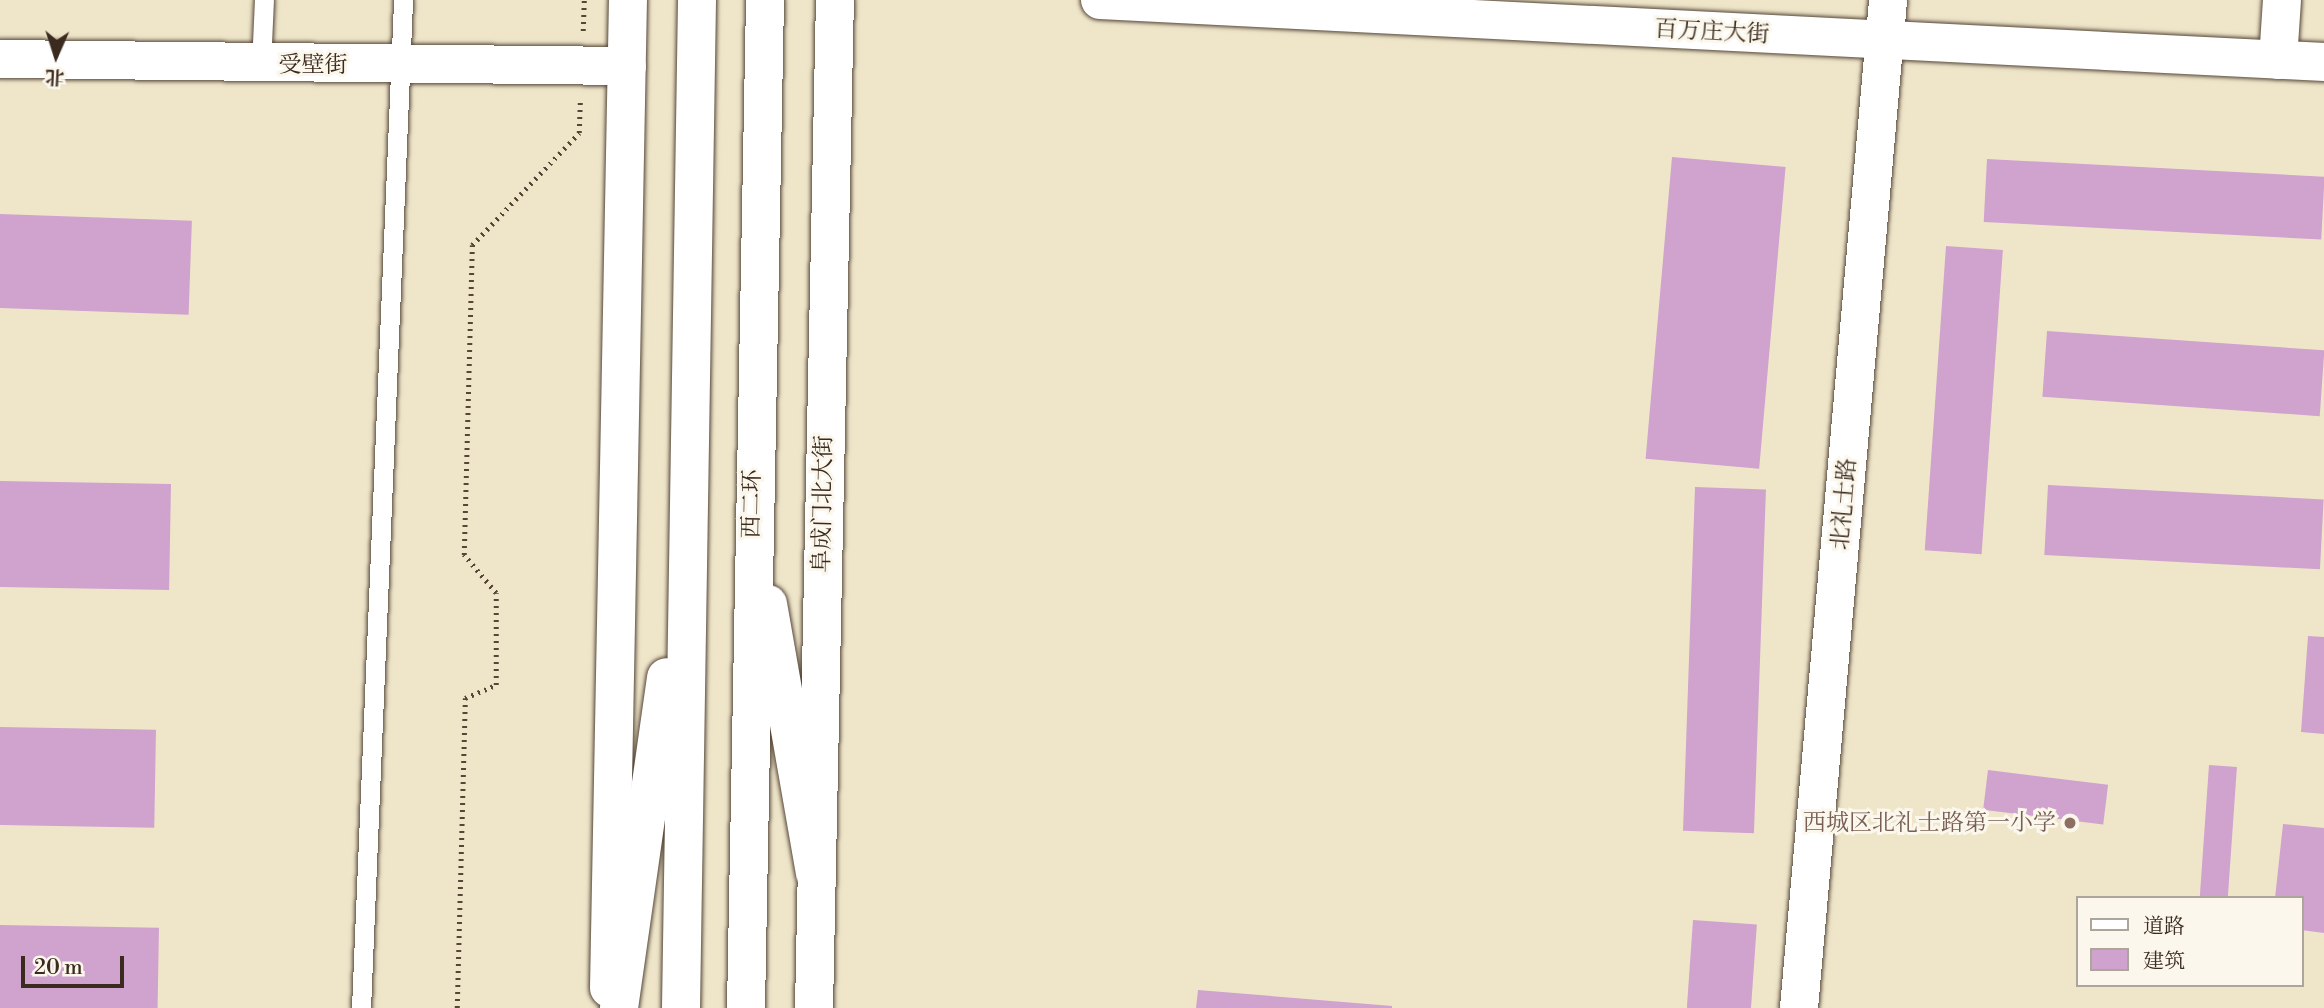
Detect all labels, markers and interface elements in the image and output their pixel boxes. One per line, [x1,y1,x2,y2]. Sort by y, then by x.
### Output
street label: 百万庄大街 [1654,15,1770,49]
north arrow [21,21,91,91]
street label: 受壁街 [279,51,347,79]
text: 北 [45,64,65,89]
street label: 阜成门北大街 [808,435,838,573]
street label: 北礼士路 [1826,457,1862,551]
street label: 西二环 [738,469,766,539]
place label: 西城区北礼士路第一小学 [1803,809,2056,837]
marker: 西城区北礼士路第一小学 [2062,815,2078,831]
legend [2076,896,2303,987]
text: 道路 [2143,914,2185,940]
scale bar [24,942,128,986]
text: 建筑 [2143,949,2185,975]
text: 20 m [34,955,83,981]

